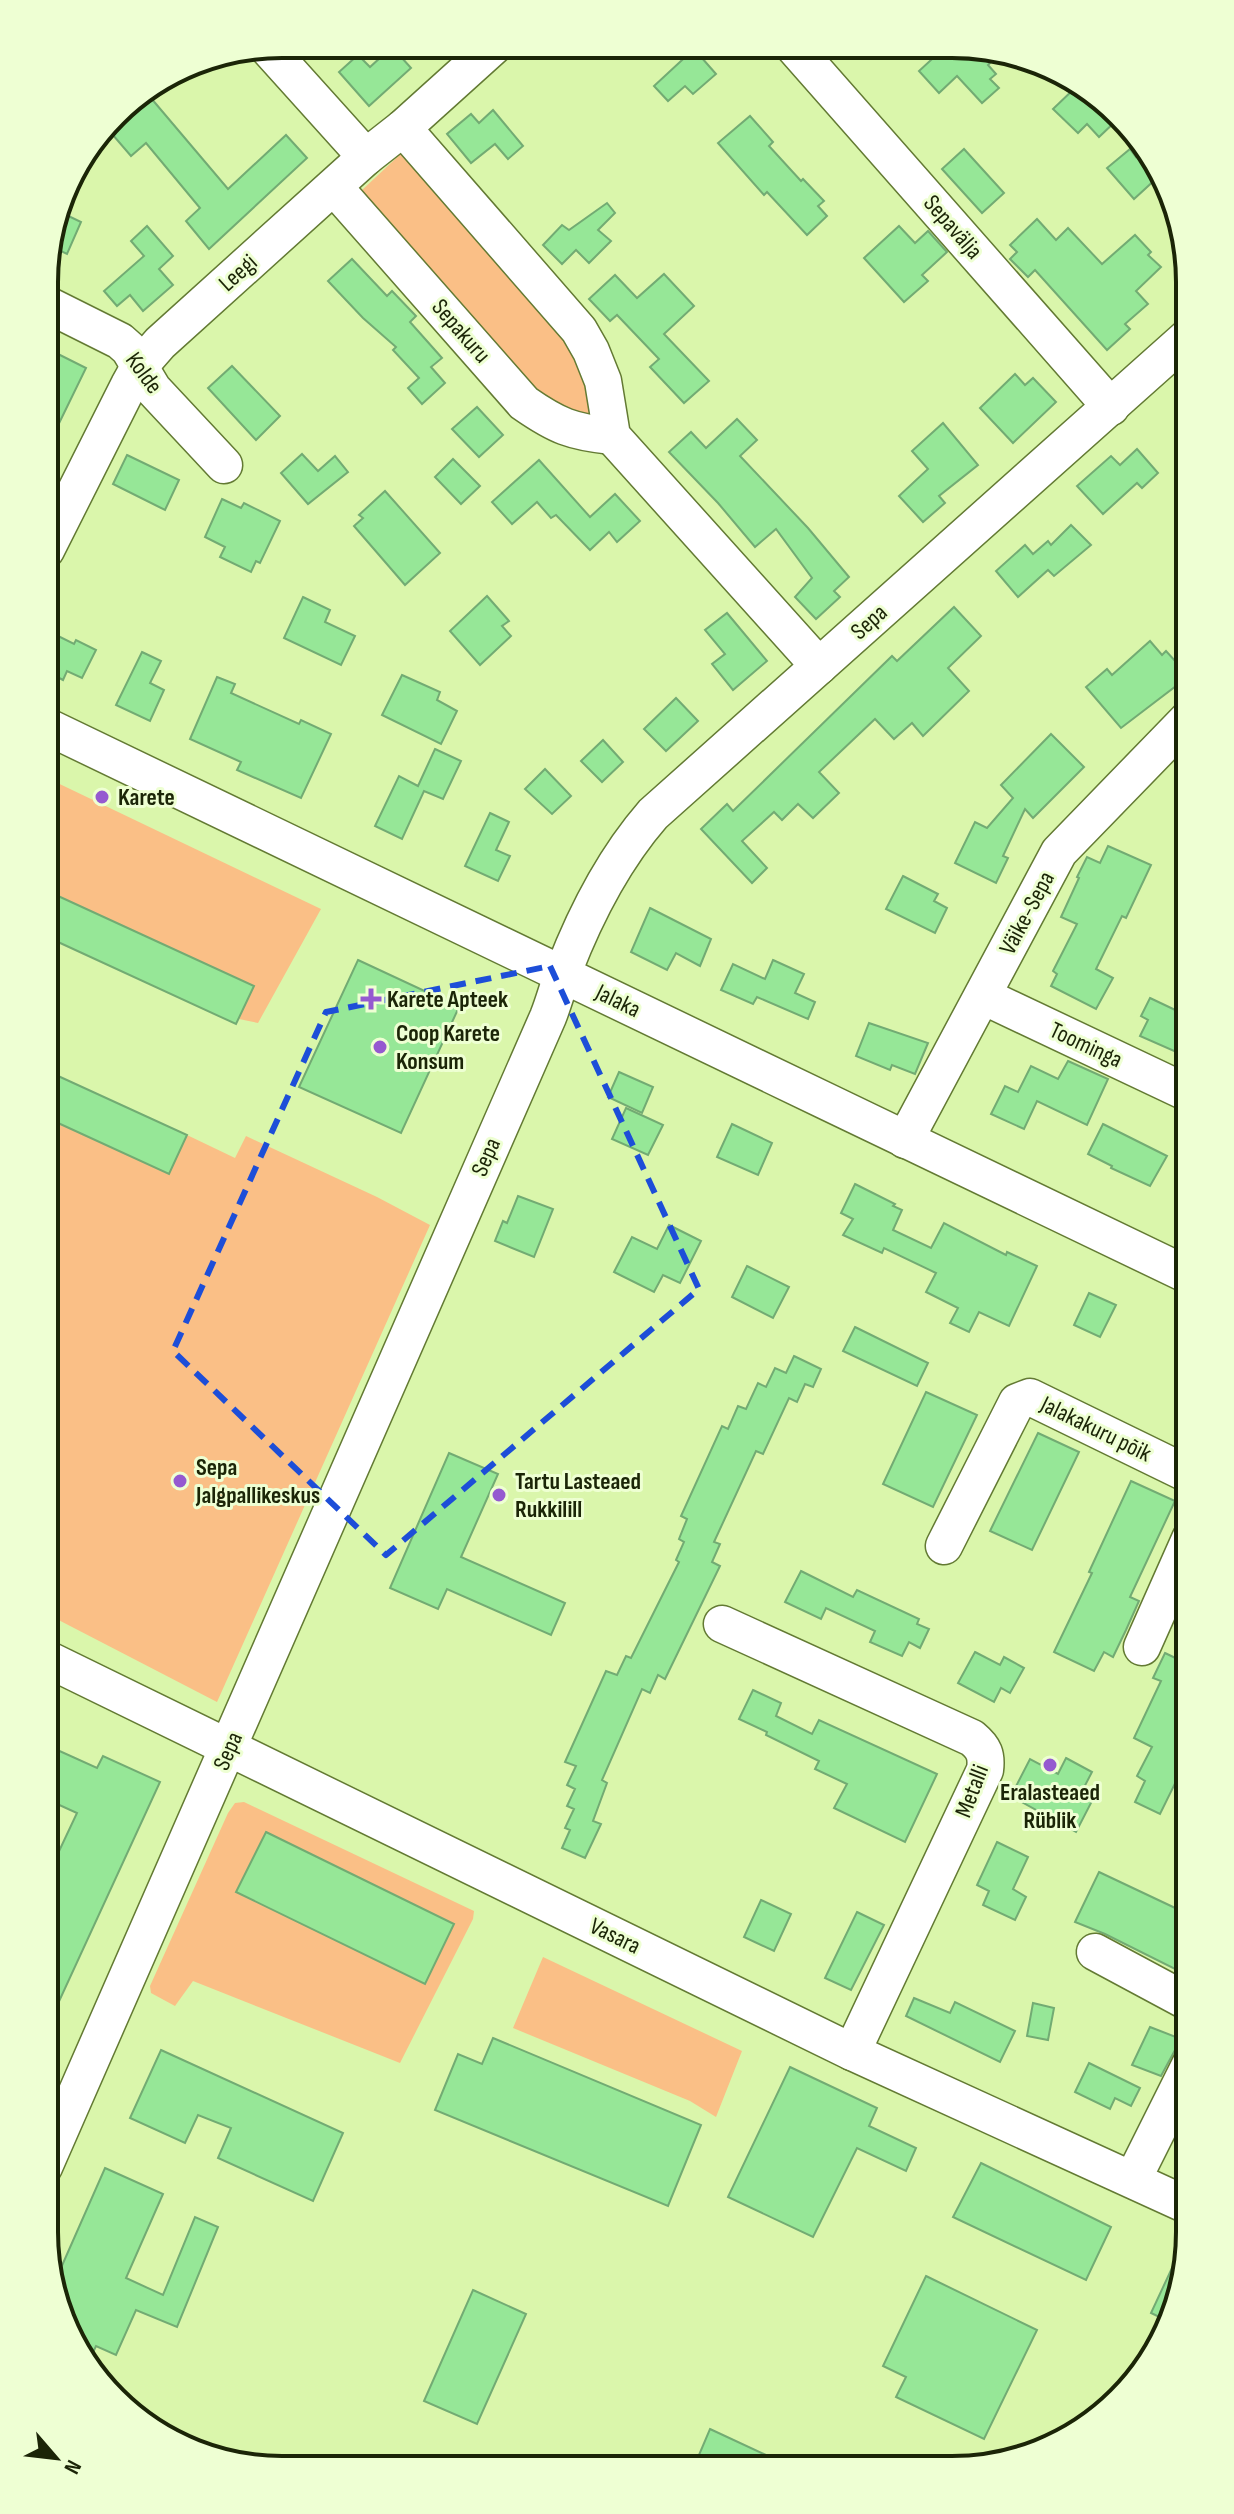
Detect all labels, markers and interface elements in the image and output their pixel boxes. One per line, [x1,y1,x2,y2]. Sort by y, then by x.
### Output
street label: Sepavälja [917,189,989,265]
street label: Leegi [213,248,263,298]
street label: Sepakuru [425,293,497,369]
street label: Kolde [119,346,169,400]
street label: Sepa [845,598,893,646]
place label: Karete [118,783,175,812]
marker: Karete [93,788,111,806]
street label: Väike-Sepa [993,867,1061,959]
street label: Jalaka [590,977,645,1024]
place label: Karete Apteek [387,985,508,1014]
marker: Karete Apteek [362,990,380,1008]
street label: Toominga [1045,1016,1127,1074]
place label: Coop Karete Konsum [396,1019,500,1076]
marker: Coop Karete Konsum [371,1038,389,1056]
street label: Sepa [465,1133,507,1181]
street label: Jalakakuru põik [1035,1389,1156,1468]
place label: Sepa Jalgpallikeskus [195,1453,320,1510]
place label: Tartu Lasteaed Rukkilill [515,1467,641,1524]
marker: Sepa Jalgpallikeskus [171,1472,189,1490]
marker: Tartu Lasteaed Rukkilill [490,1486,508,1504]
street label: Sepa [207,1727,249,1775]
marker: Eralasteaed Rüblik [1041,1756,1059,1774]
street label: Metalli [949,1761,995,1821]
place label: Eralasteaed Rüblik [1000,1778,1100,1835]
street label: Vasara [585,1911,645,1961]
north arrow [16,2418,96,2498]
text: N [58,2455,87,2478]

